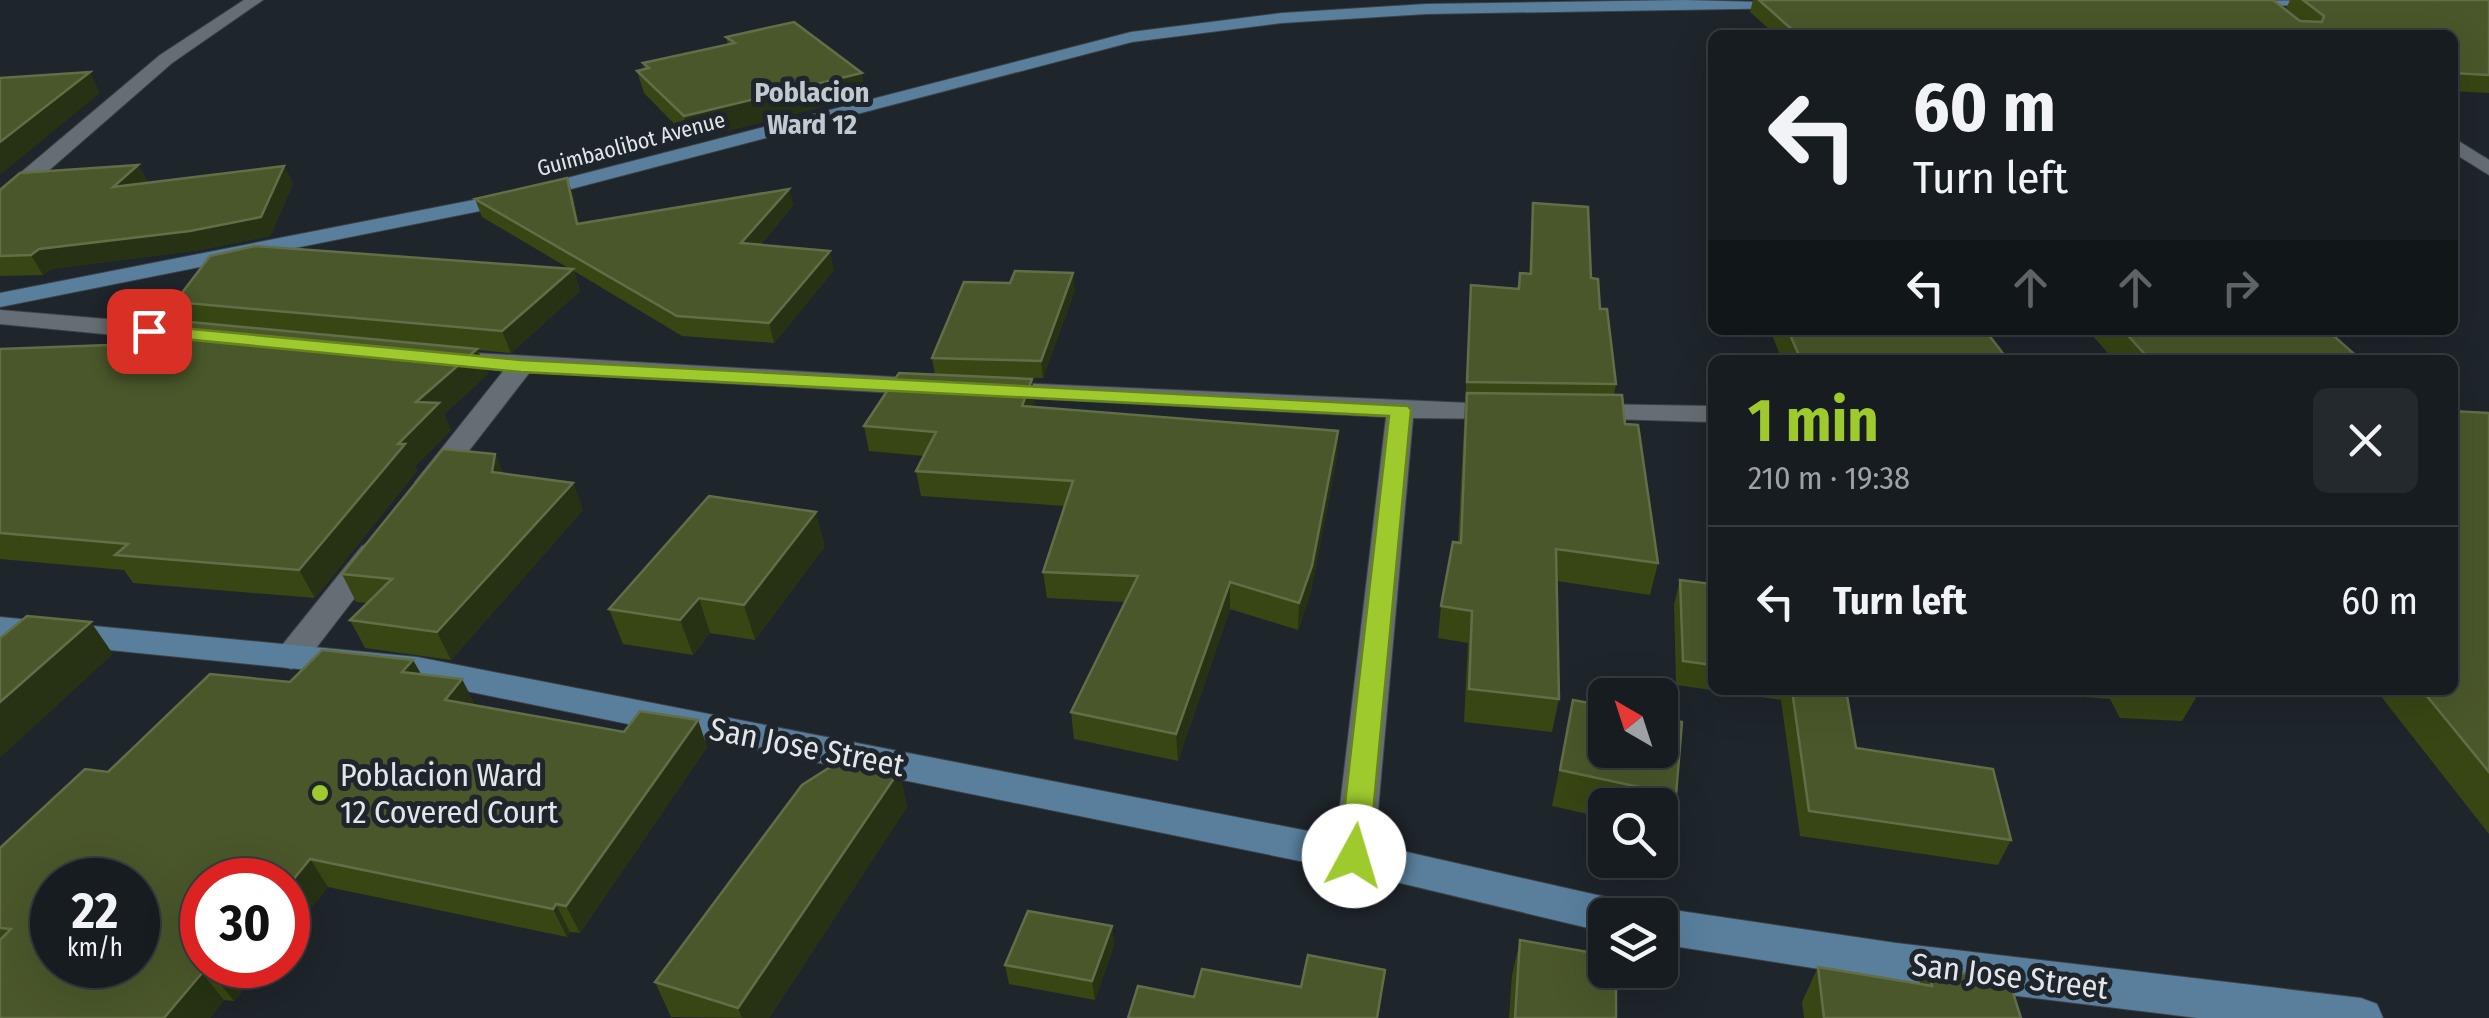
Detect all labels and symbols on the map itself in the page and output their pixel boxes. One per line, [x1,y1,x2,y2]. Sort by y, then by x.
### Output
district label: Poblacion Ward 12 [754,76,870,141]
street label: Guimbaolibot Avenue [534,106,728,182]
pin [107,289,192,374]
north arrow [1588,678,1678,768]
street label: San Jose Street [707,710,908,785]
place label: Poblacion Ward 12 Covered Court [340,756,558,831]
marker: Poblacion Ward 12 Covered Court [309,782,331,804]
position arrow [1302,804,1406,908]
speed limit sign: 30 [180,858,310,988]
street label: San Jose Street [1910,945,2111,1007]

